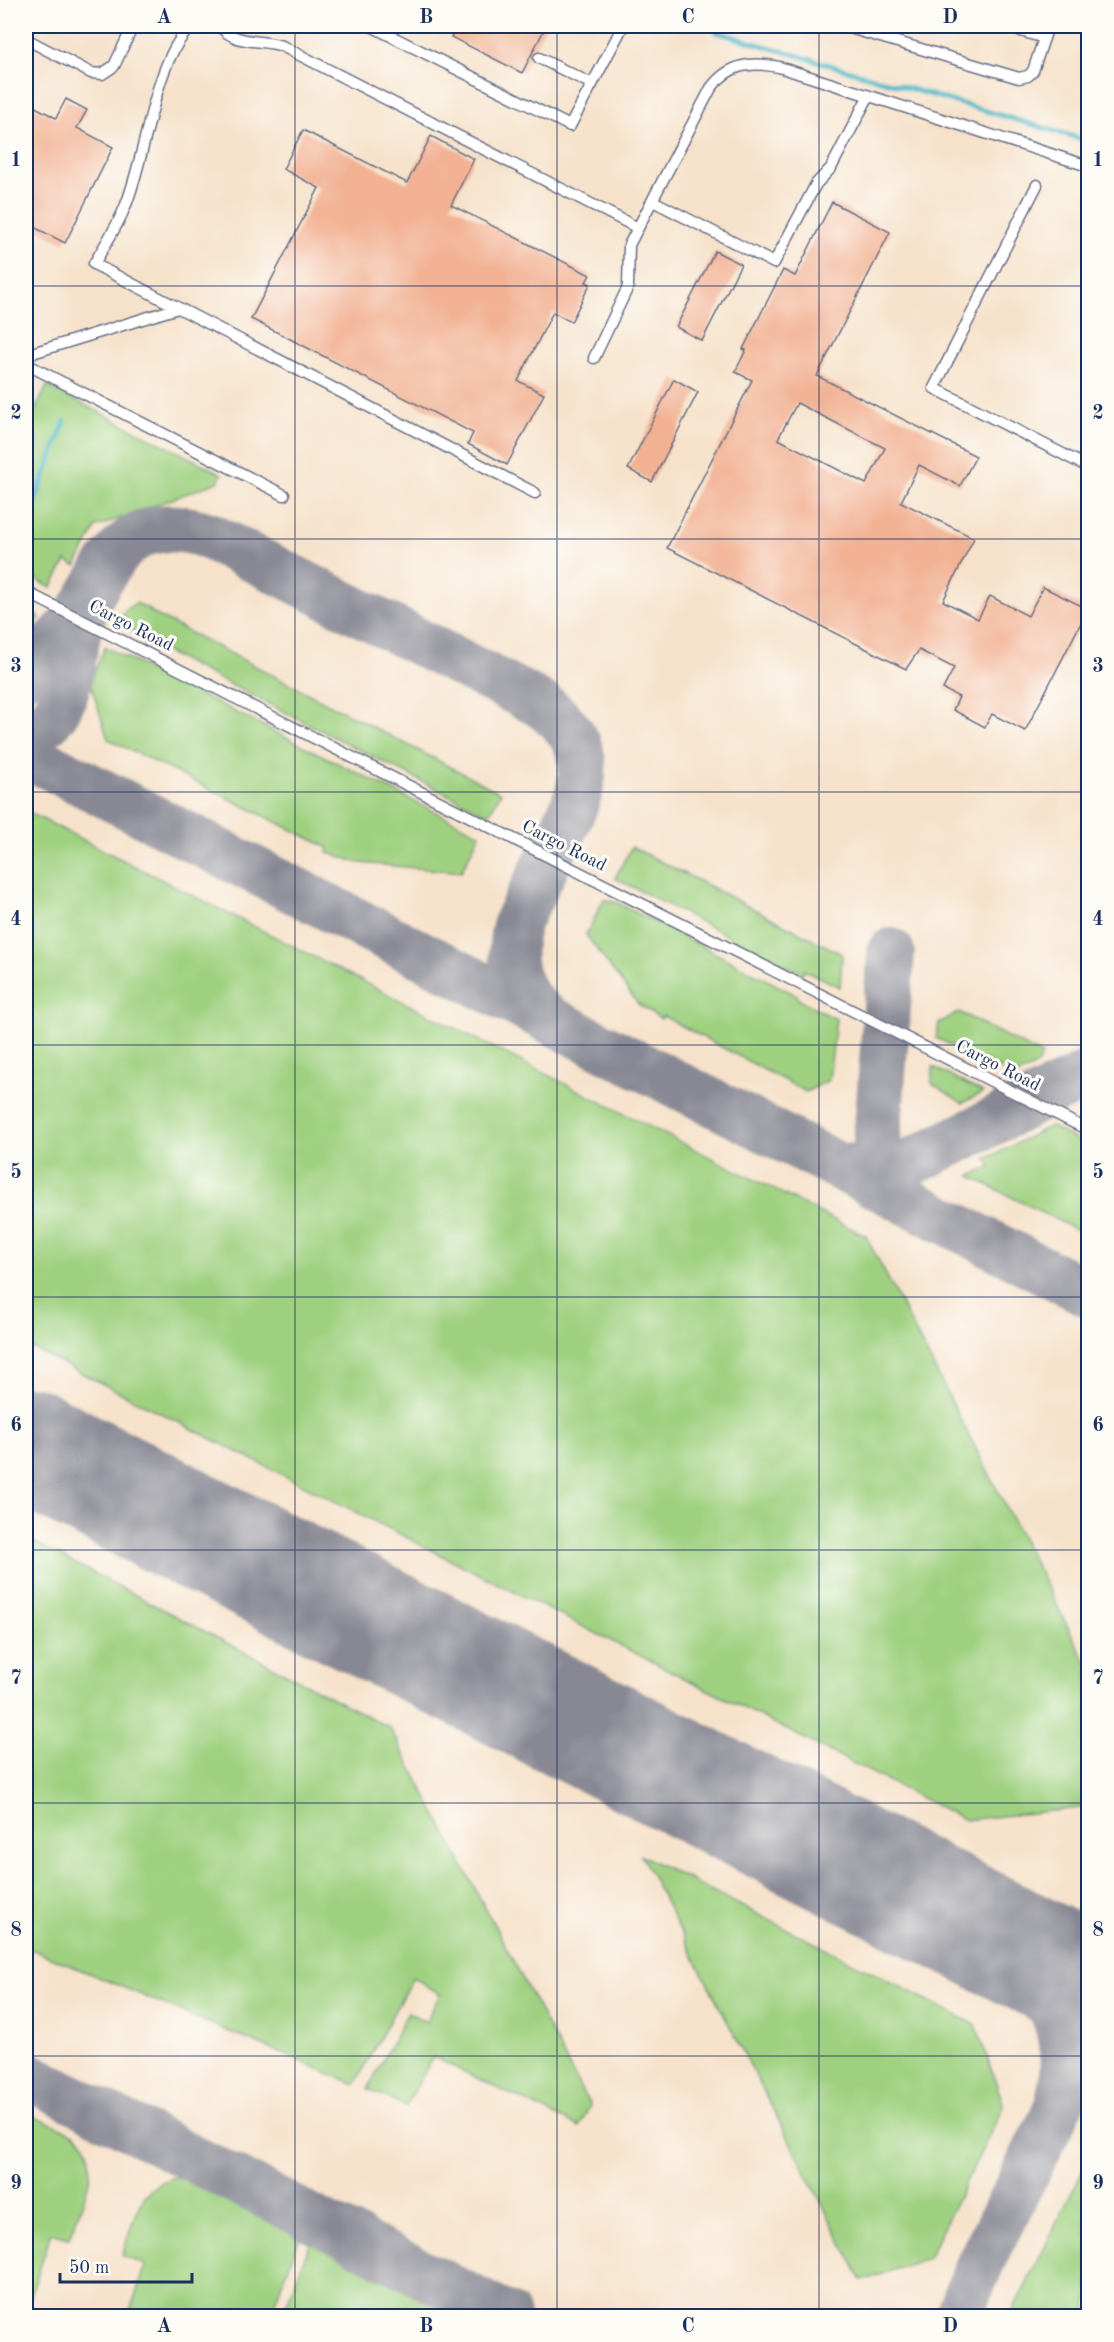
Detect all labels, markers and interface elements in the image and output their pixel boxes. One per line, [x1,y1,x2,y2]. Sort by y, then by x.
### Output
text: A [156,8,172,28]
text: B [419,8,433,28]
text: C [681,8,695,28]
text: D [942,8,958,28]
text: 1 [10,151,22,171]
text: 1 [1092,151,1104,171]
text: 2 [10,404,22,424]
text: 2 [1092,404,1104,424]
street label: Cargo Road [86,597,176,655]
text: 3 [10,657,22,677]
text: 3 [1092,657,1104,677]
street label: Cargo Road [519,817,609,875]
text: 4 [10,910,22,930]
text: 4 [1092,910,1104,930]
street label: Cargo Road [953,1037,1043,1095]
text: 5 [10,1162,22,1183]
text: 5 [1092,1162,1104,1183]
text: 6 [10,1416,22,1436]
text: 6 [1092,1416,1104,1436]
text: 7 [10,1669,22,1689]
text: 7 [1092,1669,1104,1689]
text: 8 [10,1921,22,1941]
text: 8 [1092,1921,1104,1941]
text: 9 [10,2174,22,2194]
text: 9 [1092,2174,1104,2194]
scale bar [60,2246,192,2284]
text: 50 m [69,2259,109,2277]
text: A [156,2317,172,2337]
text: B [419,2317,433,2337]
text: C [681,2317,695,2337]
text: D [942,2317,958,2337]

